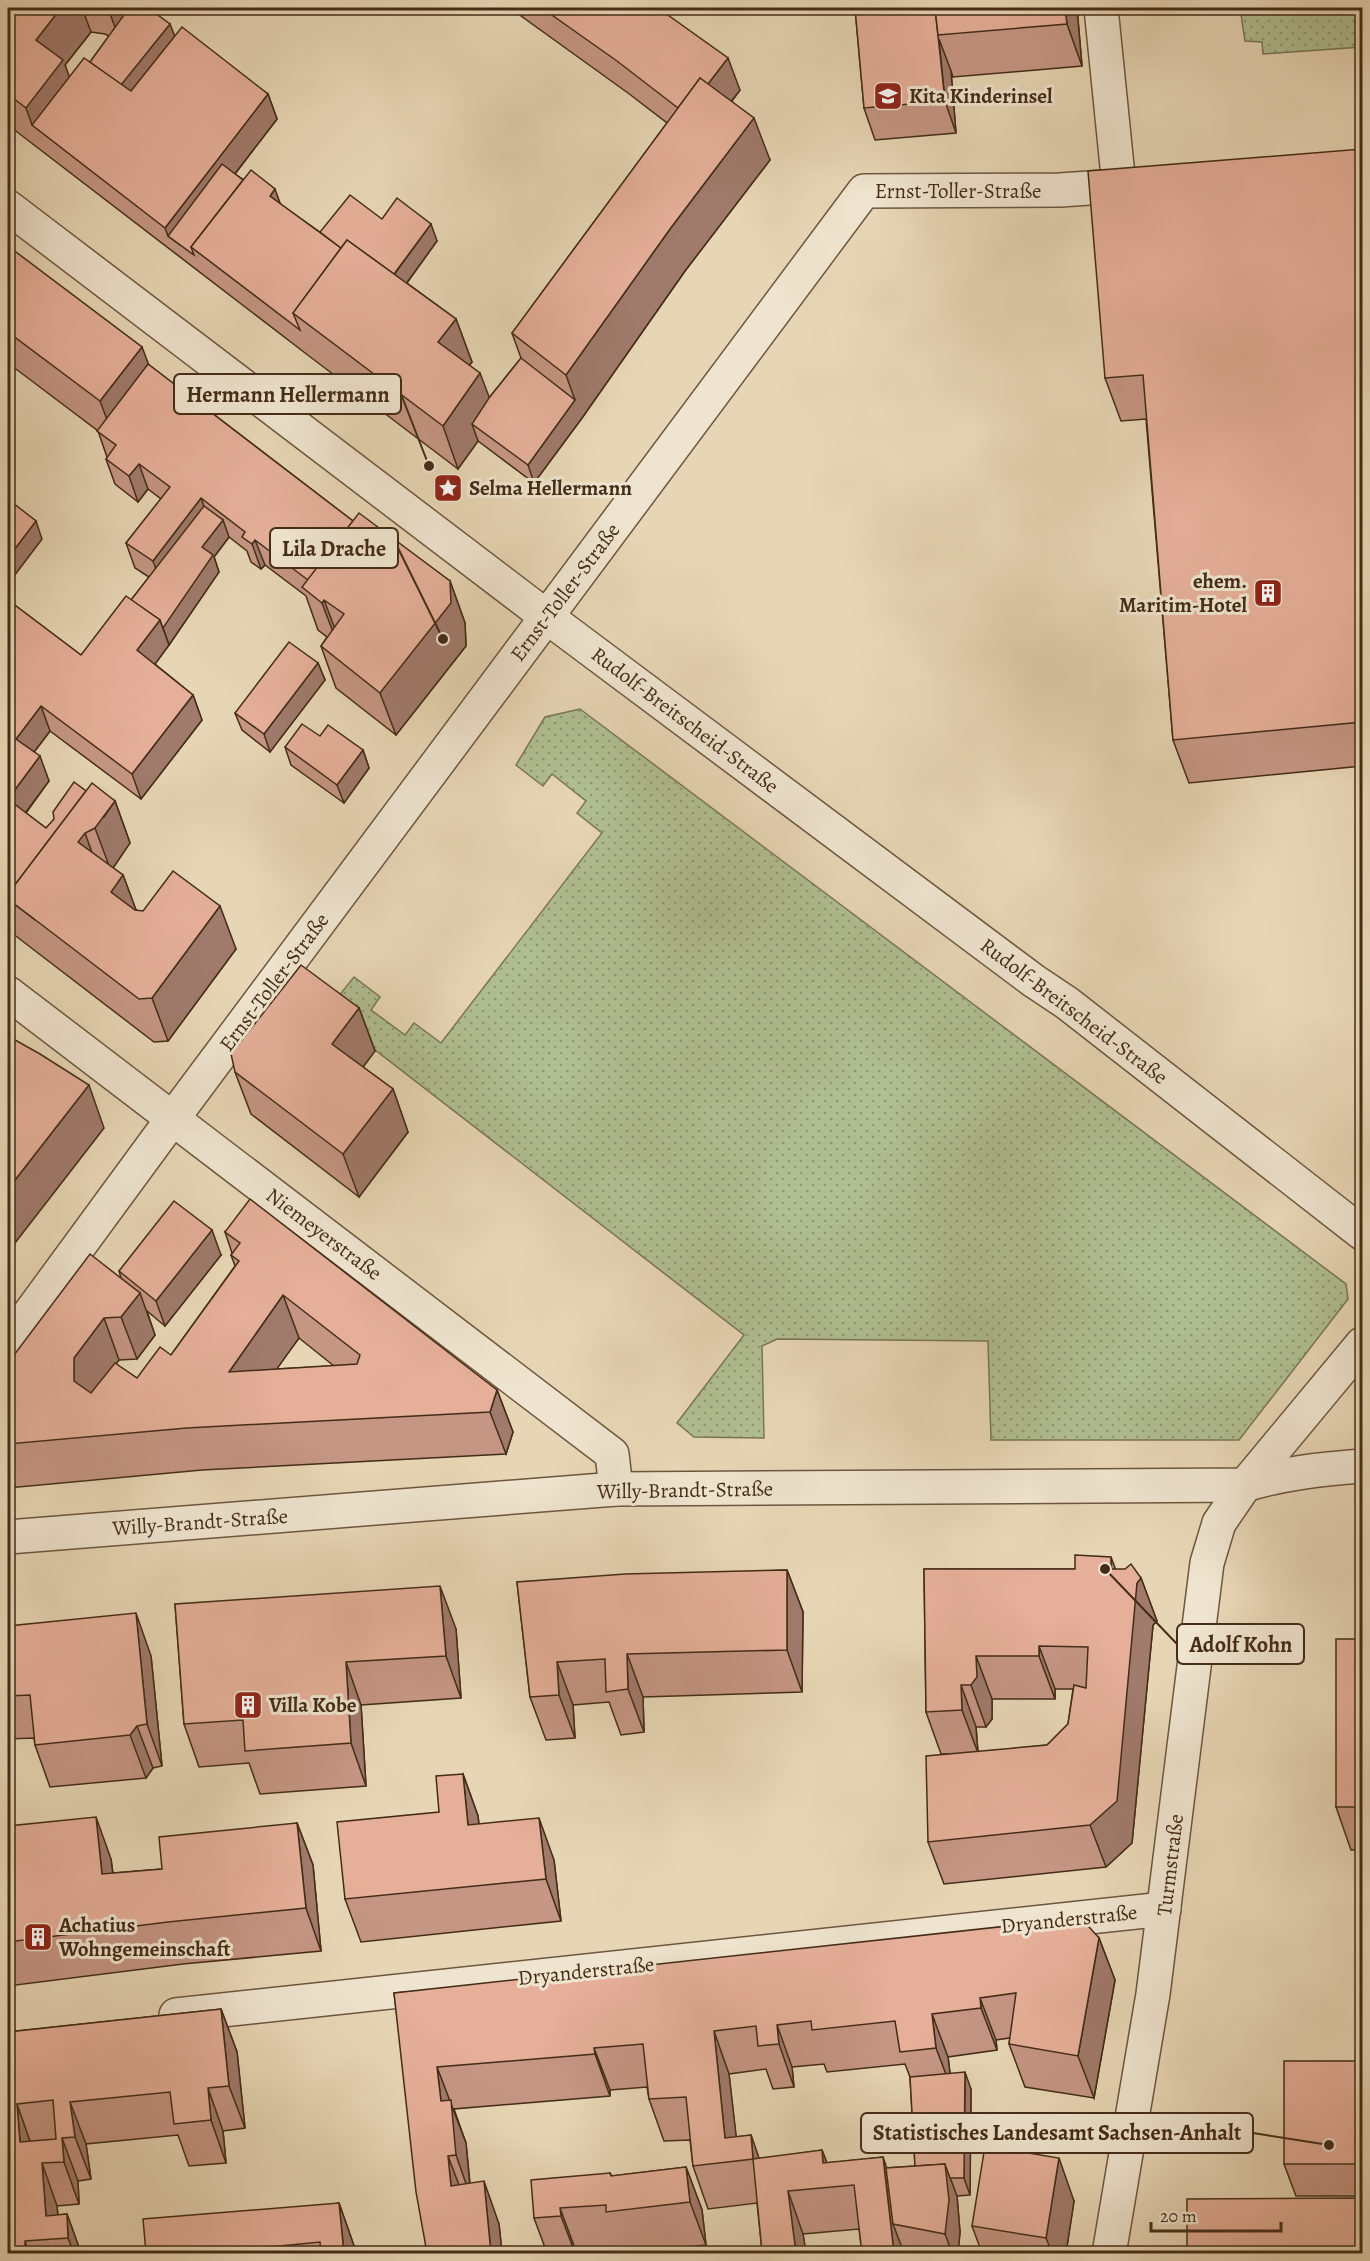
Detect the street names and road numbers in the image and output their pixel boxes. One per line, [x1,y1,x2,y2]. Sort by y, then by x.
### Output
street label: Ernst-Toller-Straße [875,177,1041,205]
street label: Ernst-Toller-Straße [504,517,626,667]
street label: Rudolf-Breitscheid-Straße [586,640,784,800]
street label: Ernst-Toller-Straße [213,907,335,1057]
street label: Rudolf-Breitscheid-Straße [975,931,1173,1091]
street label: Niemeyerstraße [260,1181,388,1287]
street label: Willy-Brandt-Straße [596,1474,773,1506]
street label: Willy-Brandt-Straße [110,1502,289,1542]
street label: Turmstraße [1150,1812,1190,1918]
street label: Dryanderstraße [999,1898,1139,1940]
street label: Dryanderstraße [516,1950,656,1992]

